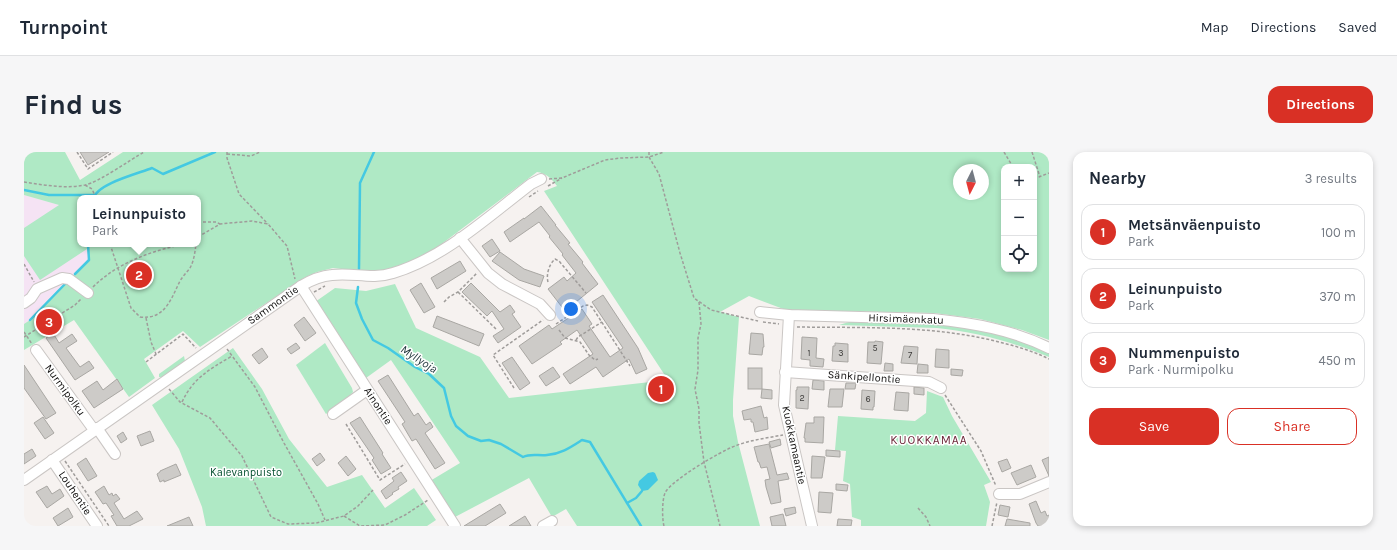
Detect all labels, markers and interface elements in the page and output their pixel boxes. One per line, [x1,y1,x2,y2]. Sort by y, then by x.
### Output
text: Turnpoint [20,17,108,39]
text: Map [1201,19,1229,36]
text: Directions [1251,19,1316,36]
text: Saved [1338,19,1377,36]
button: Directions [1268,86,1373,123]
text: Find us [24,88,123,121]
north arrow [953,164,989,200]
map controls [1001,164,1037,272]
button: + [1001,164,1037,200]
text: Nearby [1089,168,1146,188]
text: 3 results [1305,171,1357,186]
popup [77,195,201,247]
button: − [1001,200,1037,236]
text: Leinunpuisto [92,205,186,223]
text: Metsänväenpuisto [1128,216,1261,234]
text: Park [92,223,118,238]
text: 1 [1101,225,1105,240]
text: 100 m [1321,225,1356,240]
text: Park [1128,234,1154,249]
button: locate [1001,236,1037,272]
pin: 2 [126,260,152,290]
text: Leinunpuisto [1128,280,1222,298]
street label: Sammontie [245,283,301,327]
text: 2 [1099,289,1107,304]
text: 370 m [1319,289,1356,304]
text: Park [1128,298,1154,313]
your location [561,299,581,319]
pin: 3 [36,307,62,337]
street label: Hirsimäenkatu [868,311,944,327]
water label: Myllyoja [398,342,440,376]
house number: 5 [872,343,878,353]
text: Nummenpuisto [1128,344,1240,362]
house number: 1 [808,348,811,358]
house number: 3 [838,348,844,358]
house number: 7 [908,350,913,360]
text: 3 [1099,353,1107,368]
text: 450 m [1318,353,1356,368]
street label: Nurmipolku [42,362,88,418]
text: Park · Nurmipolku [1128,362,1234,377]
street label: Sänkipellontie [827,368,901,386]
pin: 1 [648,374,674,404]
street label: Ainontie [361,385,395,427]
house number: 2 [799,393,805,403]
house number: 6 [865,394,871,404]
street label: Kuokkamaantie [779,405,809,486]
button: Save [1089,408,1219,445]
button: Share [1227,408,1357,445]
district label: KUOKKAMAA [890,433,968,447]
park label: Kalevanpuisto [210,466,282,479]
street label: Louhentie [56,469,95,518]

